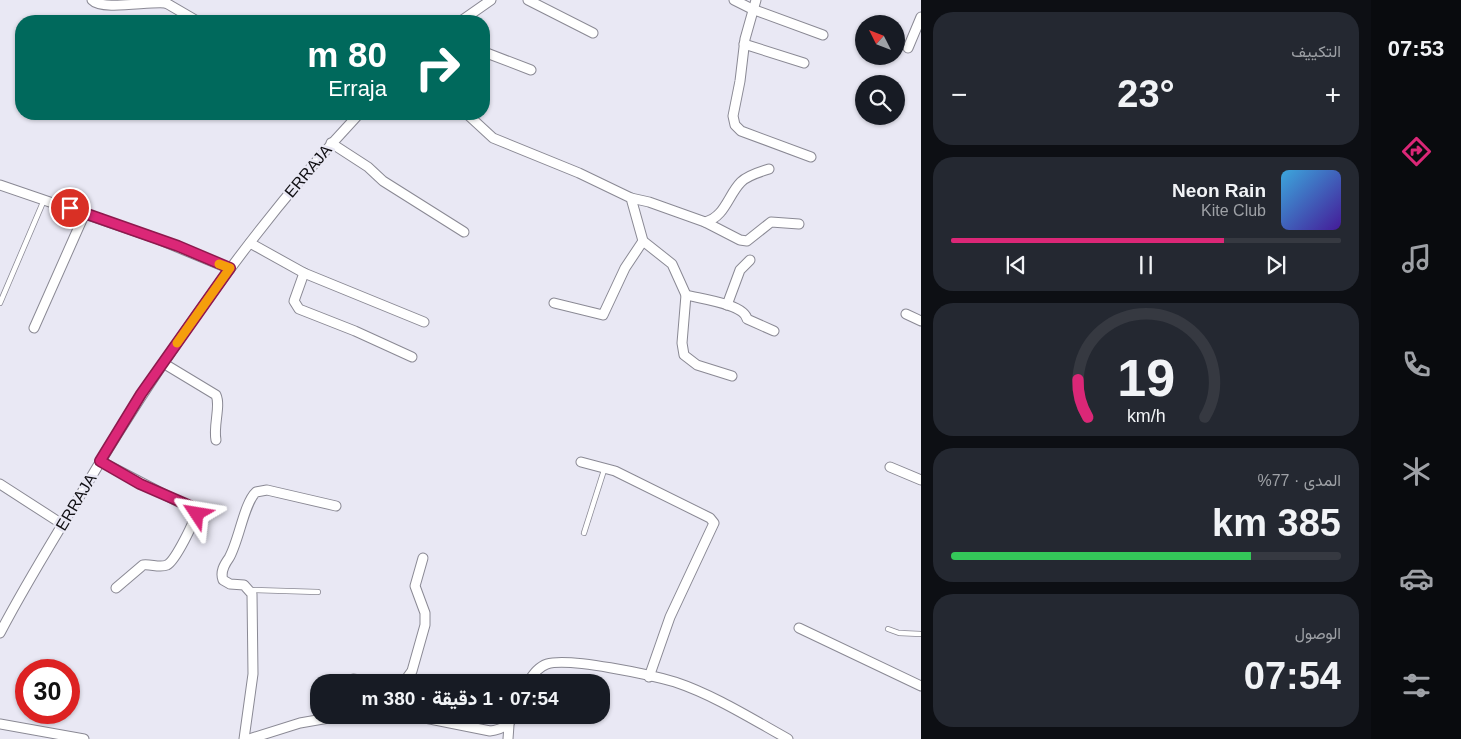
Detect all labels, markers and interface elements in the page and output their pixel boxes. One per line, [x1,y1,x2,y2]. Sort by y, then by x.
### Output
north arrow [855,15,905,65]
map controls [855,15,905,125]
text: 80 m [307,35,387,74]
icon: right [405,35,470,100]
text: 07:53 [1388,36,1444,61]
text: التكييف [1291,43,1341,60]
text: 23° [1117,73,1175,115]
button: search [855,75,905,125]
text: Erraja [328,76,387,101]
text: − [951,79,967,110]
text: + [1325,79,1341,110]
icon: directions [1399,134,1434,169]
street label: ERRAJA [281,141,335,201]
text: Neon Rain [1172,180,1266,201]
pin [49,187,91,229]
icon: arrive [56,194,84,222]
text: Kite Club [1201,202,1266,219]
icon: music [1399,241,1434,276]
icon: previous [1002,251,1030,279]
icon: pause [1132,251,1160,279]
icon: next [1262,251,1290,279]
icon: phone [1399,347,1434,382]
text: 19 [1117,349,1175,407]
text: km/h [1127,406,1165,426]
icon: climate [1399,454,1434,489]
street label: ERRAJA [52,470,100,533]
text: المدى · 77% [1257,472,1341,489]
position arrow [170,487,222,539]
text: 385 km [1212,502,1341,544]
icon: car [1399,561,1434,596]
text: الوصول [1295,625,1341,642]
text: 07:54 [1244,655,1341,697]
speed limit sign: 30 [15,659,80,724]
icon: filters [1399,668,1434,703]
text: 07:54 · 1 دقيقة · 380 m [361,688,559,709]

